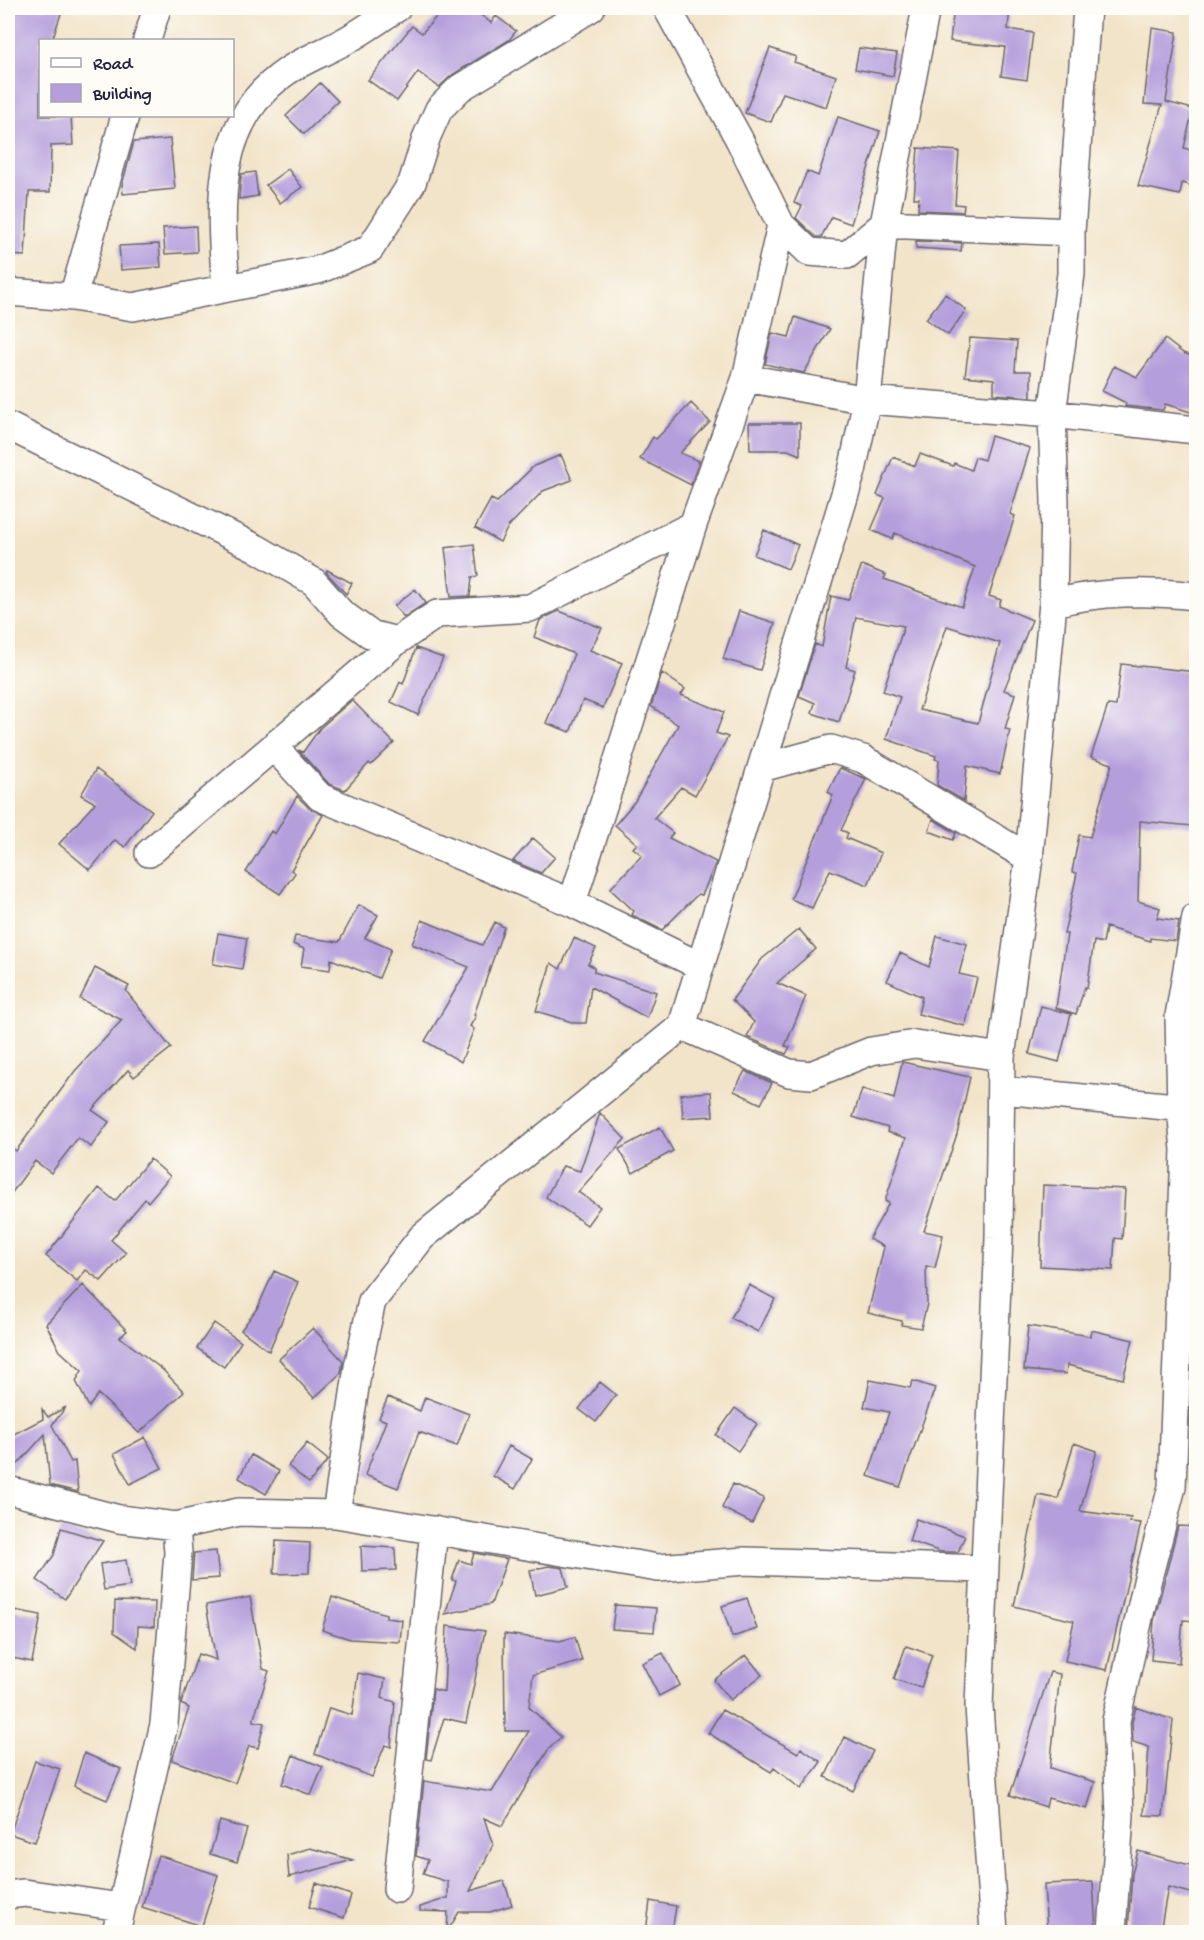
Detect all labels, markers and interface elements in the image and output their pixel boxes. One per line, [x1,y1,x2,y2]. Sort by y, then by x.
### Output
legend [39,39,234,117]
text: Road [93,55,134,76]
text: Building [92,85,152,106]

